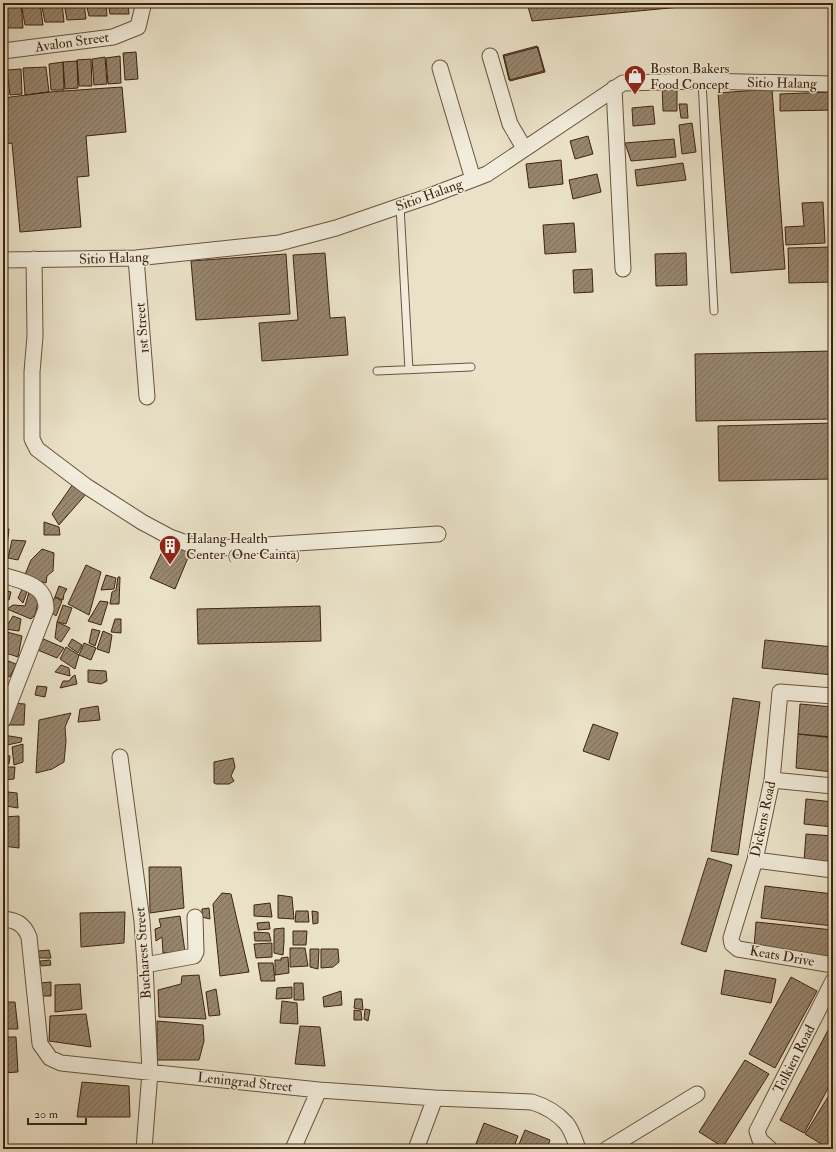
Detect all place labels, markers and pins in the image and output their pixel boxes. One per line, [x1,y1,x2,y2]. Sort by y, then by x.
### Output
place label: Boston Bakers Food Concept [650,60,730,94]
shop icon: Boston Bakers Food Concept [622,63,648,96]
place label: Halang Health Center (One Cainta) [186,530,300,563]
building icon: Halang Health Center (One Cainta) [157,533,183,566]

